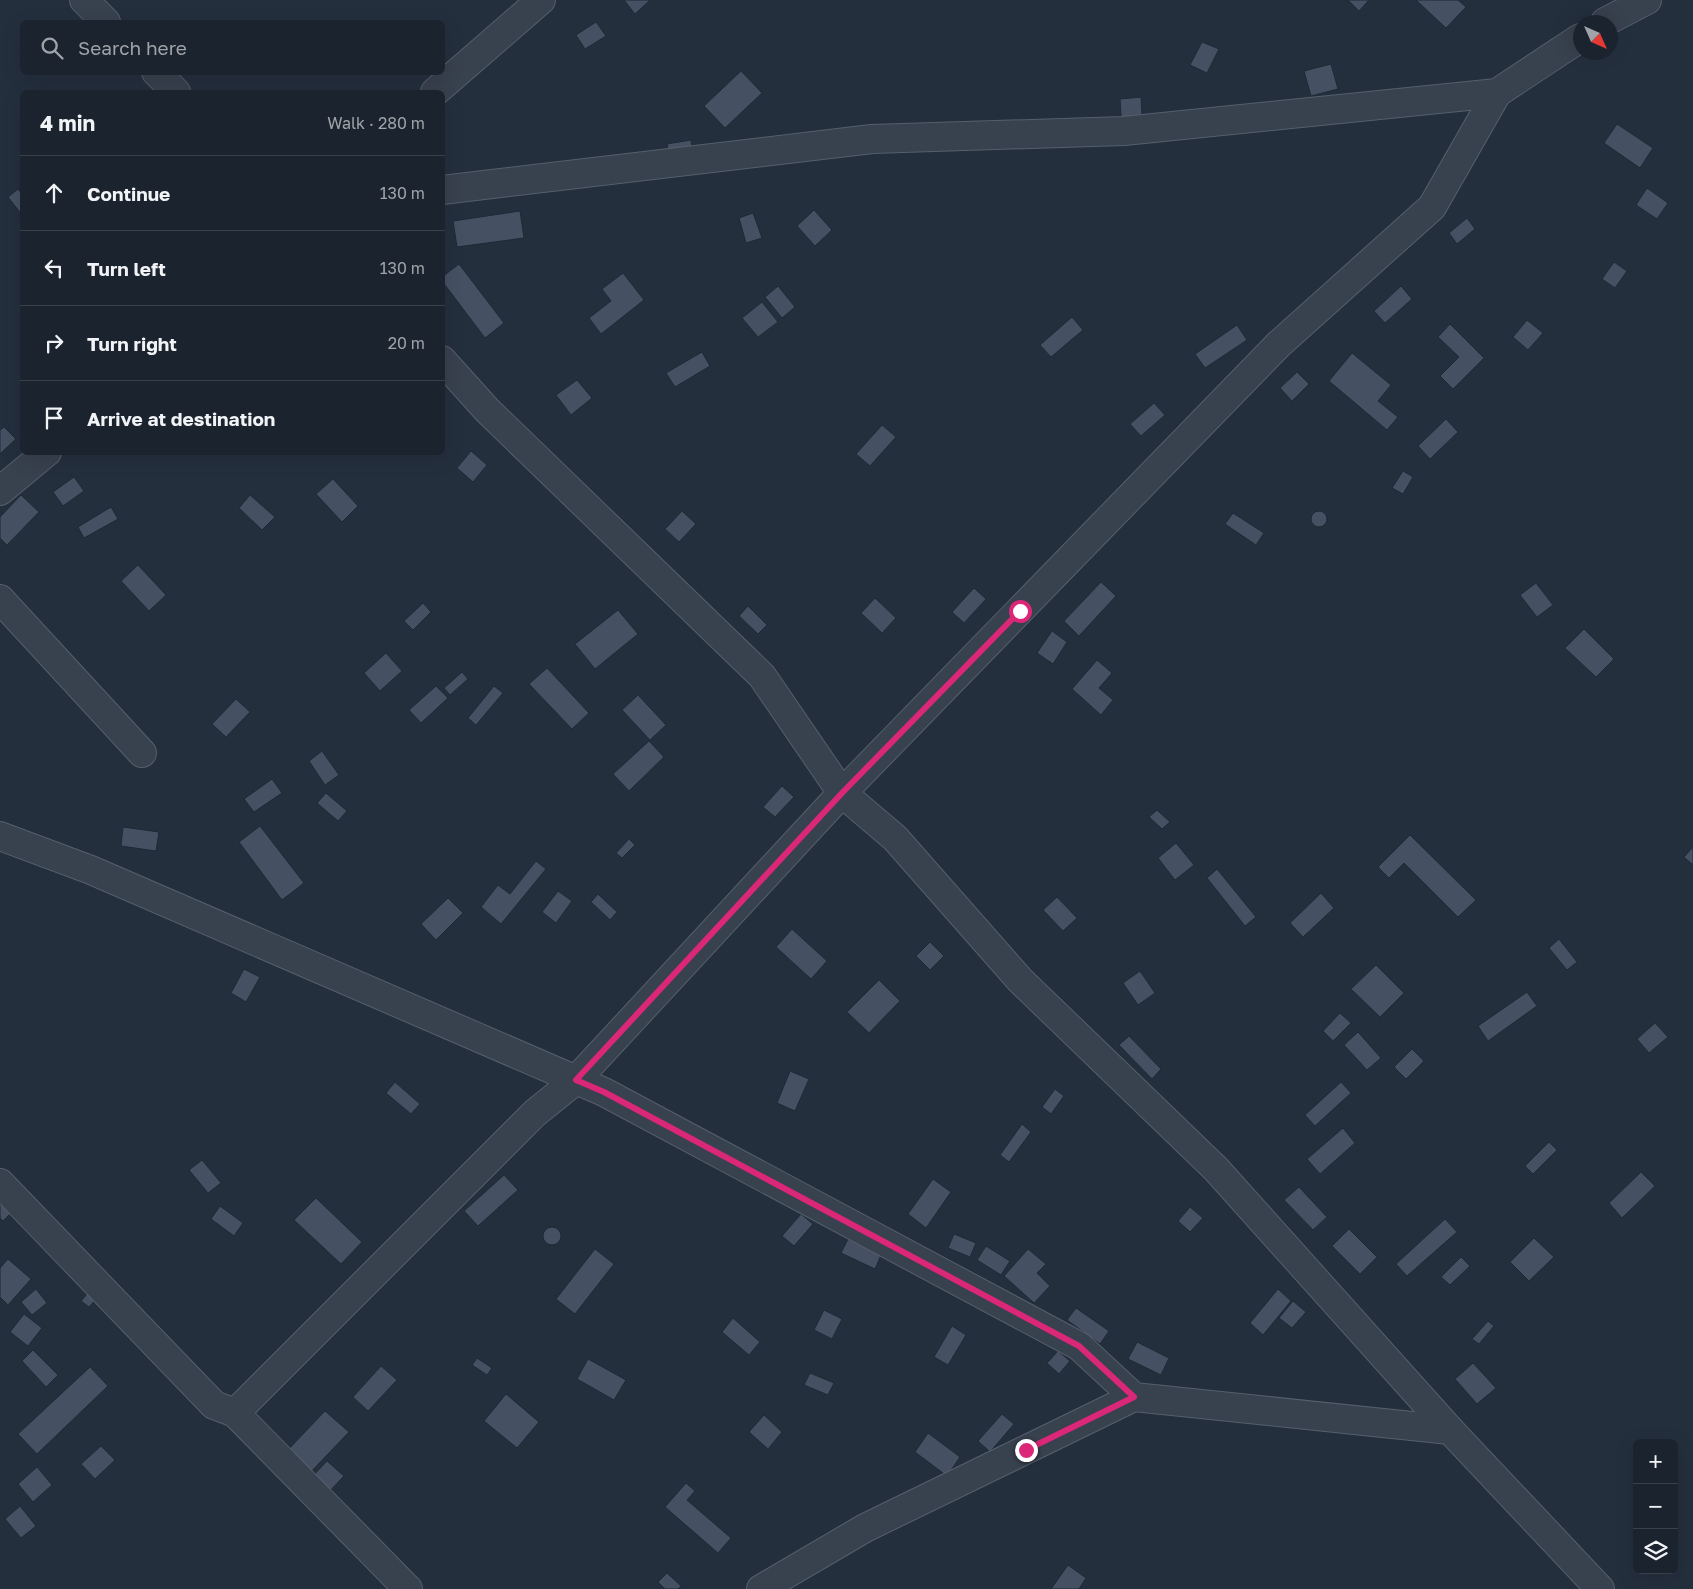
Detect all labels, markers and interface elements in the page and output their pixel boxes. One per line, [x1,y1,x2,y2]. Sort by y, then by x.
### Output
north arrow [1573,15,1618,60]
search box [20,20,445,75]
icon: search [38,34,66,62]
text: Search here [78,36,187,59]
text: 4 min [40,110,95,136]
text: Walk · 280 m [327,113,425,133]
icon: ahead [40,179,68,207]
text: Continue [87,182,170,205]
text: 130 m [380,183,425,203]
icon: left [40,254,68,282]
text: Turn left [87,257,166,280]
text: 130 m [380,258,425,278]
icon: right [40,329,68,357]
text: Turn right [87,332,177,355]
text: 20 m [388,333,425,353]
icon: arrive [40,404,68,432]
text: Arrive at destination [87,407,275,430]
route start [1009,600,1032,623]
route end [1015,1439,1038,1462]
map controls [1633,1439,1678,1574]
button: + [1633,1439,1678,1484]
button: − [1633,1484,1678,1529]
button: layers [1633,1529,1678,1574]

